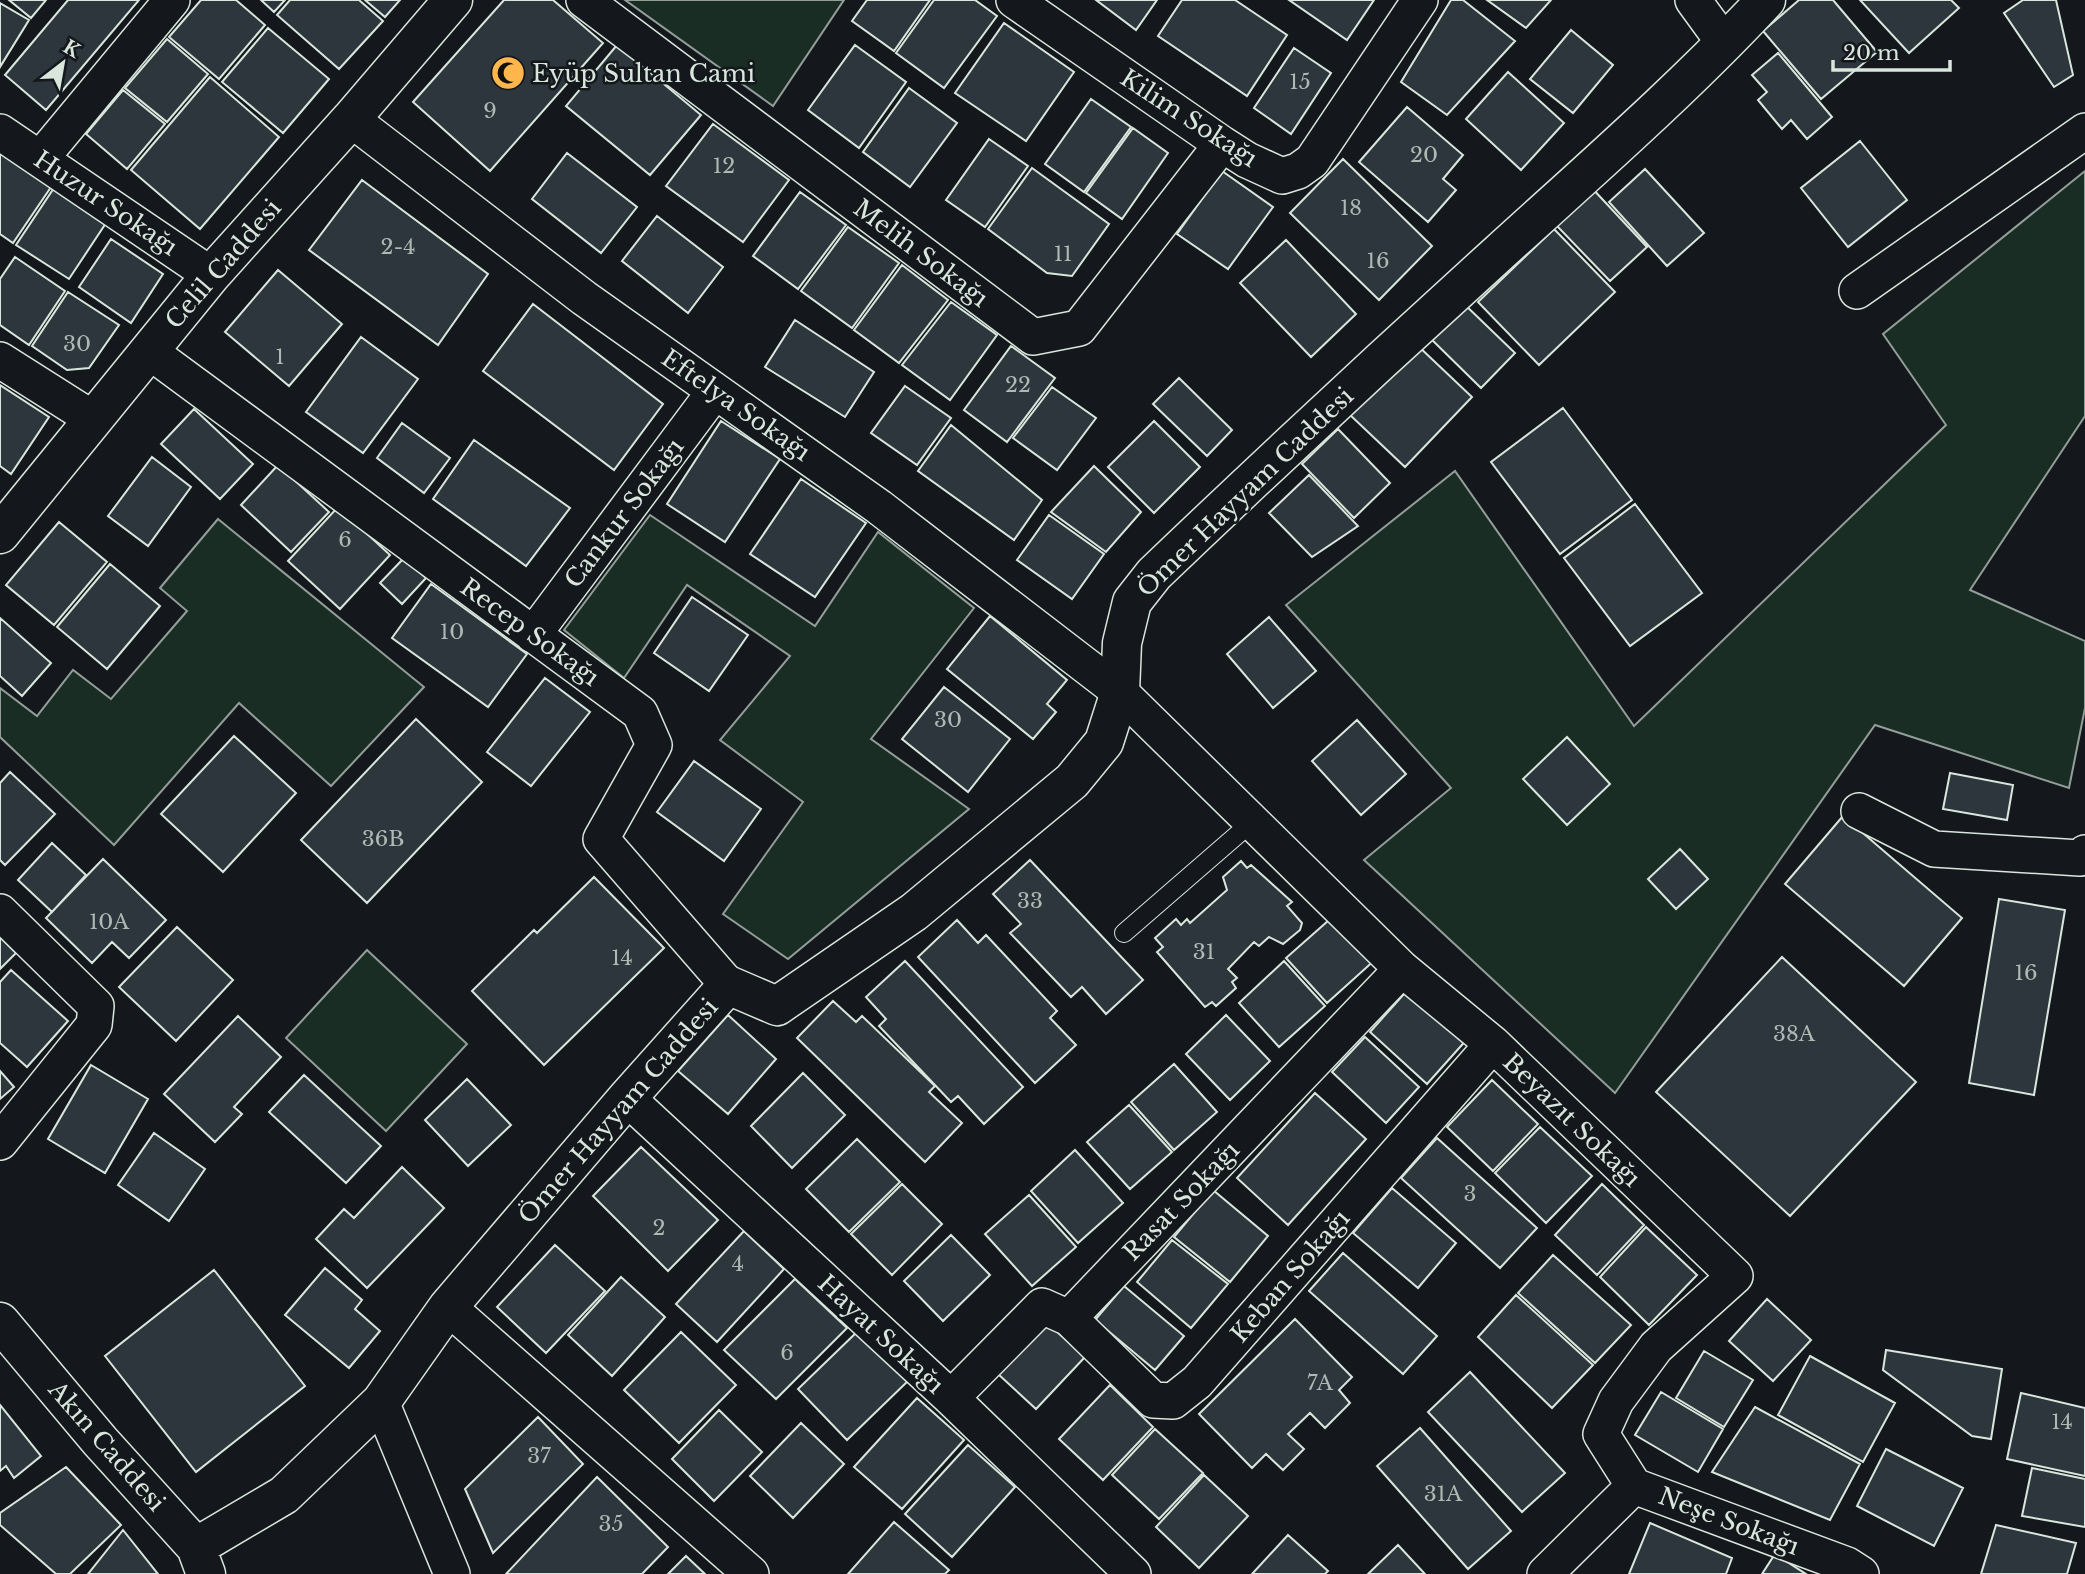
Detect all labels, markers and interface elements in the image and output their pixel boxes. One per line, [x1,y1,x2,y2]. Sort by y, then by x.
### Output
north arrow [28,28,98,98]
scale bar [1833,28,1950,72]
text: K [59,35,85,63]
text: 20 m [1843,40,1900,66]
mosque icon: Eyüp Sultan Cami [489,54,527,92]
place label: Eyüp Sultan Cami [532,59,755,88]
street label: Kilim Sokağı [1115,63,1263,173]
house number: 15 [1289,69,1311,95]
house number: 9 [483,98,497,124]
house number: 20 [1410,142,1438,168]
street label: Huzur Sokağı [29,144,183,262]
house number: 12 [713,153,735,179]
street label: Melih Sokağı [848,193,994,313]
street label: Celil Caddesi [159,194,287,334]
house number: 18 [1340,195,1362,221]
house number: 2-4 [381,234,415,260]
house number: 11 [1054,241,1072,267]
house number: 16 [1367,248,1389,274]
house number: 30 [63,331,91,357]
street label: Eftelya Sokağı [656,343,816,467]
house number: 1 [275,344,285,370]
house number: 22 [1005,372,1031,398]
street label: Ömer Hayyam Caddesi [1131,381,1359,603]
street label: Cankur Sokağı [558,433,690,593]
house number: 6 [338,527,352,553]
street label: Recep Sokağı [455,572,605,692]
house number: 10 [440,619,464,645]
house number: 30 [934,707,962,733]
house number: 36B [362,826,404,852]
house number: 33 [1017,888,1043,914]
house number: 10A [89,909,130,935]
house number: 31 [1193,939,1215,965]
house number: 14 [611,945,633,971]
house number: 16 [2015,960,2037,986]
street label: Ömer Hayyam Caddesi [512,992,724,1230]
house number: 38A [1773,1021,1816,1047]
street label: Beyazıt Sokağı [1497,1047,1647,1193]
street label: Rasat Sokağı [1117,1135,1245,1267]
house number: 3 [1464,1181,1476,1207]
street label: Keban Sokağı [1225,1204,1355,1348]
house number: 2 [653,1215,665,1241]
house number: 4 [732,1251,744,1277]
street label: Hayat Sokağı [812,1268,950,1400]
house number: 6 [780,1340,794,1366]
house number: 7A [1307,1370,1334,1396]
street label: Akın Caddesi [42,1374,171,1517]
house number: 14 [2051,1409,2073,1435]
house number: 37 [527,1443,551,1469]
house number: 31A [1424,1481,1463,1507]
street label: Neşe Sokağı [1655,1481,1803,1561]
house number: 35 [599,1511,623,1537]

